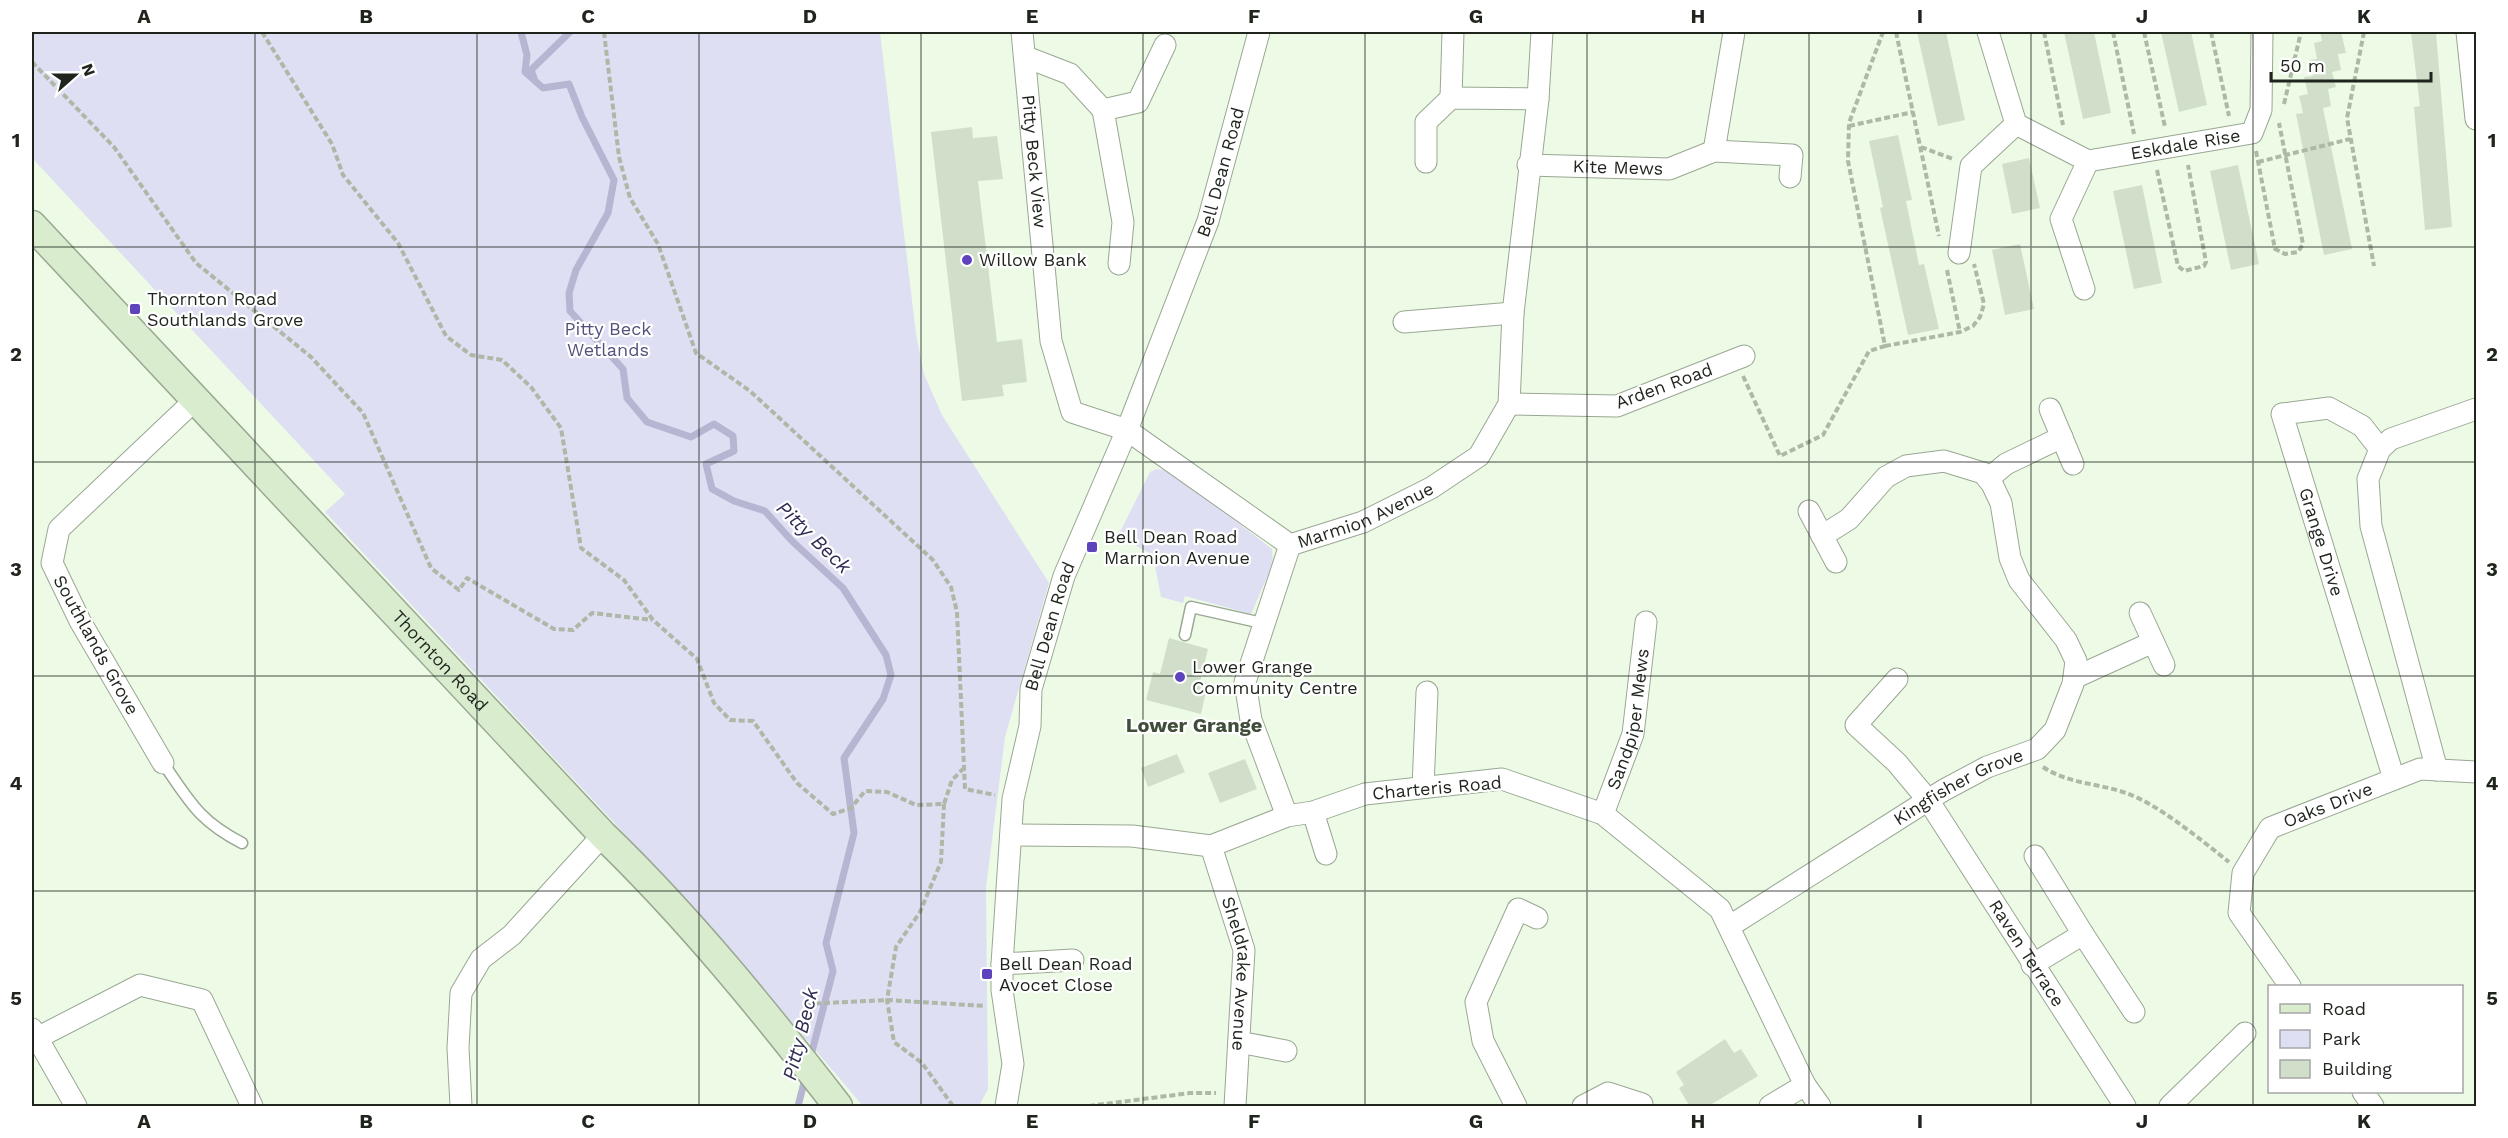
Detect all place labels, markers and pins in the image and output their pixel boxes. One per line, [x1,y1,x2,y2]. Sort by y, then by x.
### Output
place label: Willow Bank [979,249,1087,270]
marker: Willow Bank [960,253,974,267]
place label: Thornton Road Southlands Grove [147,288,304,330]
marker: Thornton Road Southlands Grove [128,302,142,316]
place label: Bell Dean Road Marmion Avenue [1104,526,1250,568]
marker: Bell Dean Road Marmion Avenue [1085,540,1099,554]
place label: Lower Grange Community Centre [1192,656,1358,698]
marker: Lower Grange Community Centre [1173,670,1187,684]
place label: Bell Dean Road Avocet Close [999,953,1132,995]
marker: Bell Dean Road Avocet Close [980,967,994,981]

